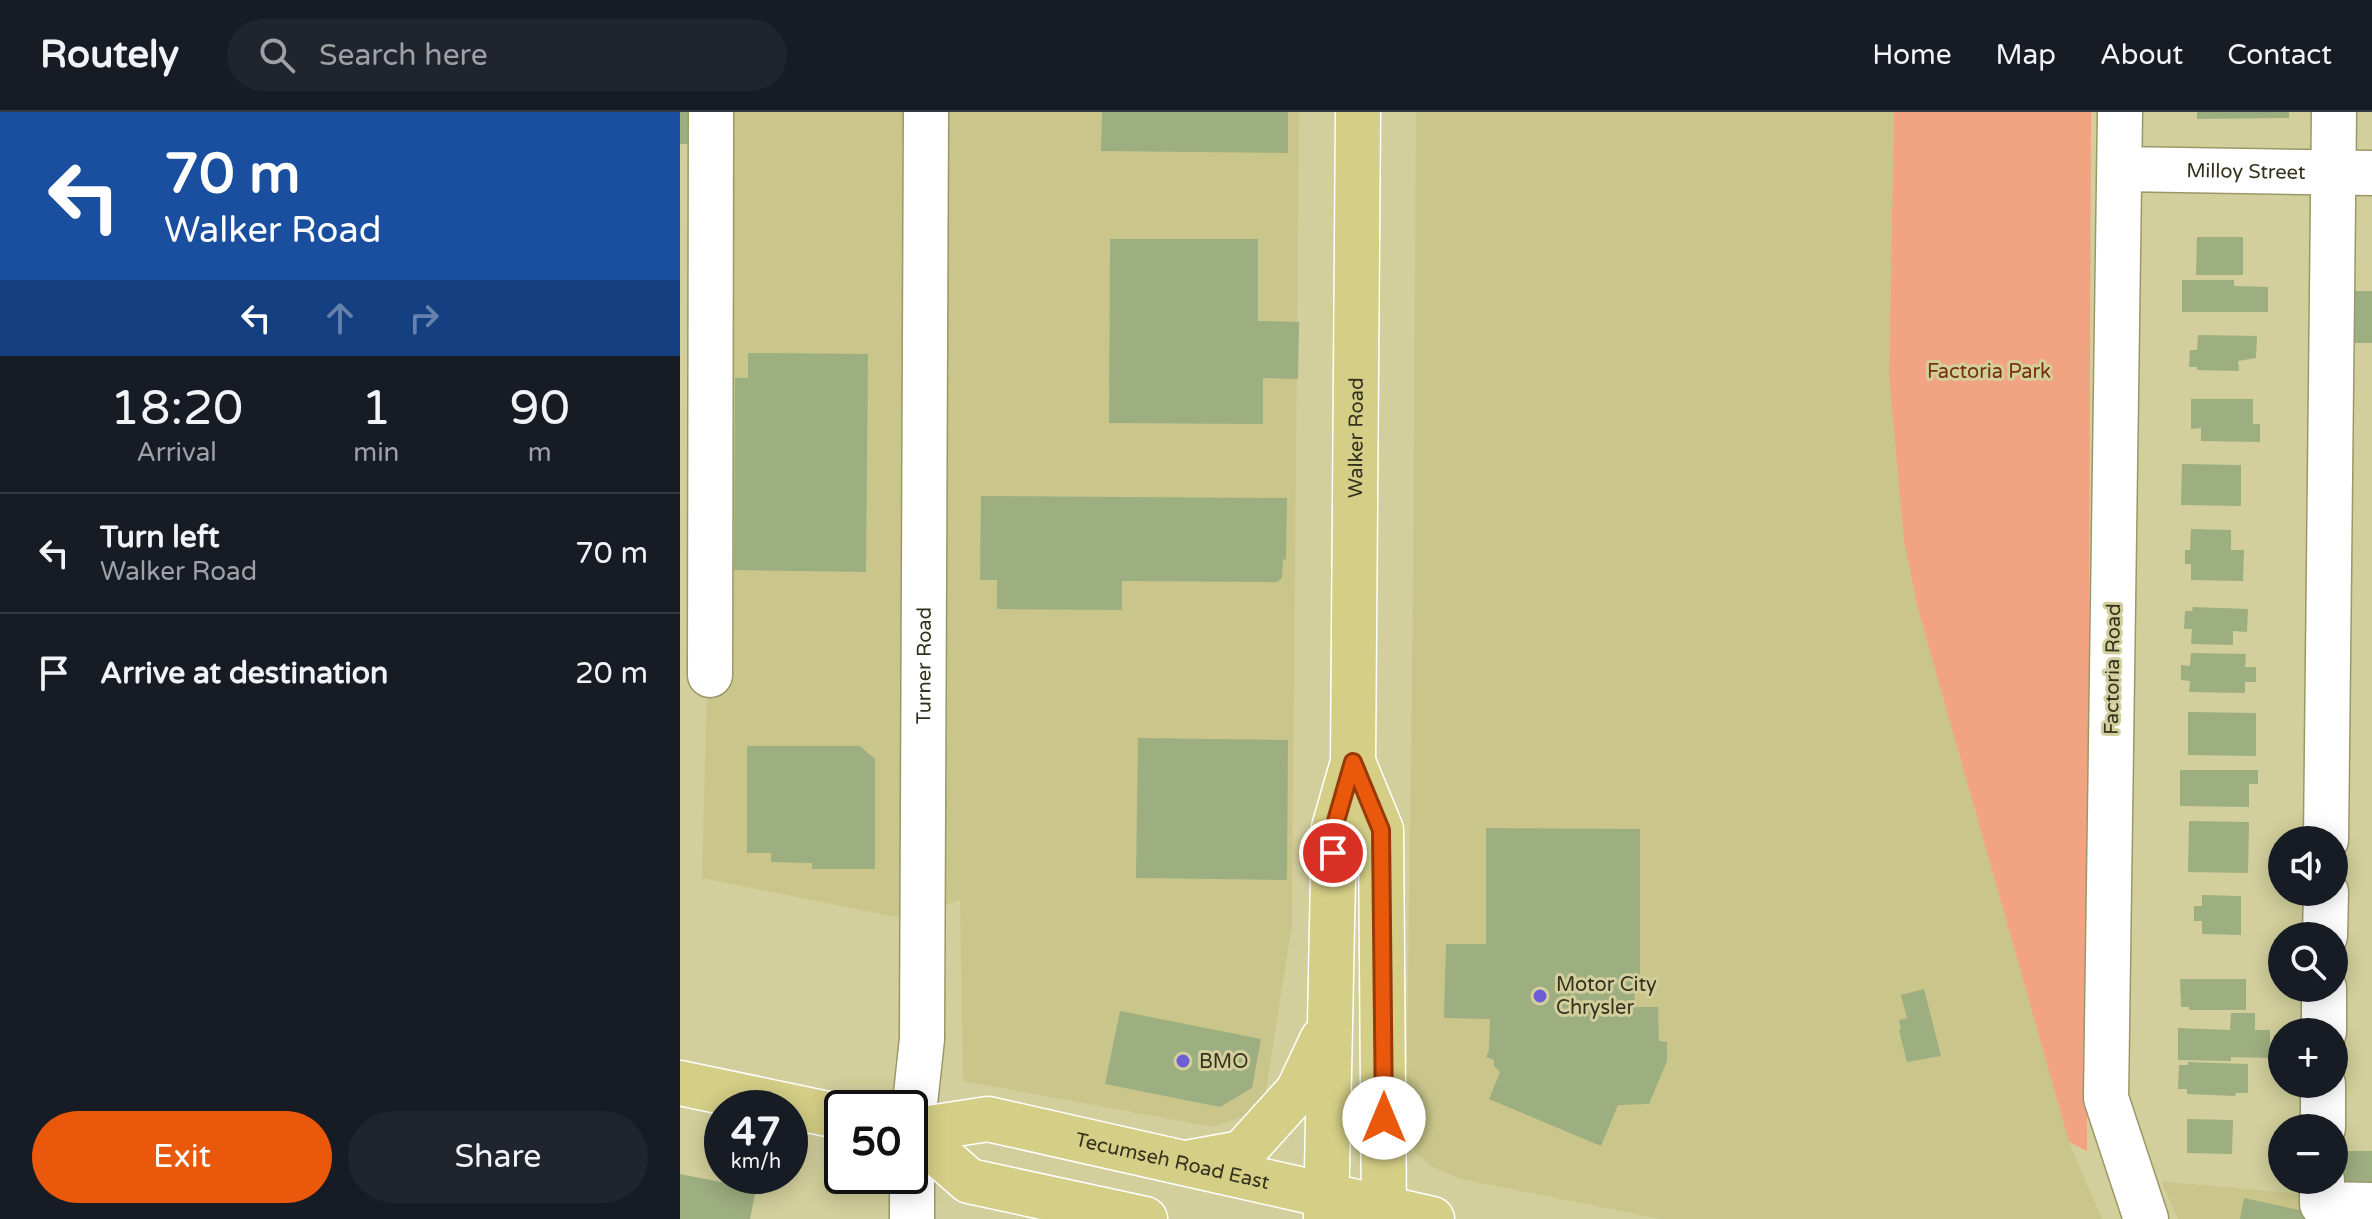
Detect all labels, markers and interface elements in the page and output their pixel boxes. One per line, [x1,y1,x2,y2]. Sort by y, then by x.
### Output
search box [227,19,787,91]
text: Routely [40,32,179,78]
icon: search [255,33,299,77]
text: Search here [319,37,488,74]
text: Home [1872,38,1952,72]
text: Map [1996,38,2056,72]
text: About [2100,38,2183,72]
text: Contact [2227,38,2332,72]
text: 70 m [164,141,300,208]
icon: left [32,144,136,248]
street label: Milloy Street [2186,159,2306,185]
text: Walker Road [164,209,381,252]
icon: left [234,296,278,340]
icon: ahead [318,296,362,340]
icon: right [402,296,446,340]
park label: Factoria Park [1927,360,2051,384]
street label: Walker Road [1344,377,1369,498]
text: 18:20 [110,380,243,438]
text: 1 [361,380,391,438]
text: 90 [510,380,570,438]
text: Arrival [136,437,217,468]
text: min [353,437,399,468]
text: m [528,437,552,468]
text: Turn left [100,519,219,556]
icon: left [32,531,76,575]
text: 70 m [575,535,648,572]
text: Walker Road [100,556,257,587]
street label: Factoria Road [2100,603,2126,735]
street label: Turner Road [912,607,937,724]
icon: arrive [32,651,76,695]
text: Arrive at destination [100,655,388,692]
text: 20 m [575,655,648,692]
pin [1299,819,1367,887]
map controls [2268,826,2348,1194]
button: sound [2268,826,2348,906]
icon: arrive [1311,831,1355,875]
button: search [2268,922,2348,1002]
place label: Motor City Chrysler [1556,973,1657,1020]
marker: Motor City Chrysler [1531,987,1549,1005]
button: + [2268,1018,2348,1098]
place label: BMO [1199,1050,1248,1074]
marker: BMO [1174,1052,1192,1070]
position arrow [1342,1076,1426,1160]
speed limit sign: 50 [824,1090,928,1194]
text: 47 [731,1108,781,1156]
button: Exit [32,1111,332,1203]
button: Share [348,1111,648,1203]
button: − [2268,1114,2348,1194]
street label: Tecumseh Road East [1073,1128,1272,1195]
text: km/h [731,1150,781,1174]

